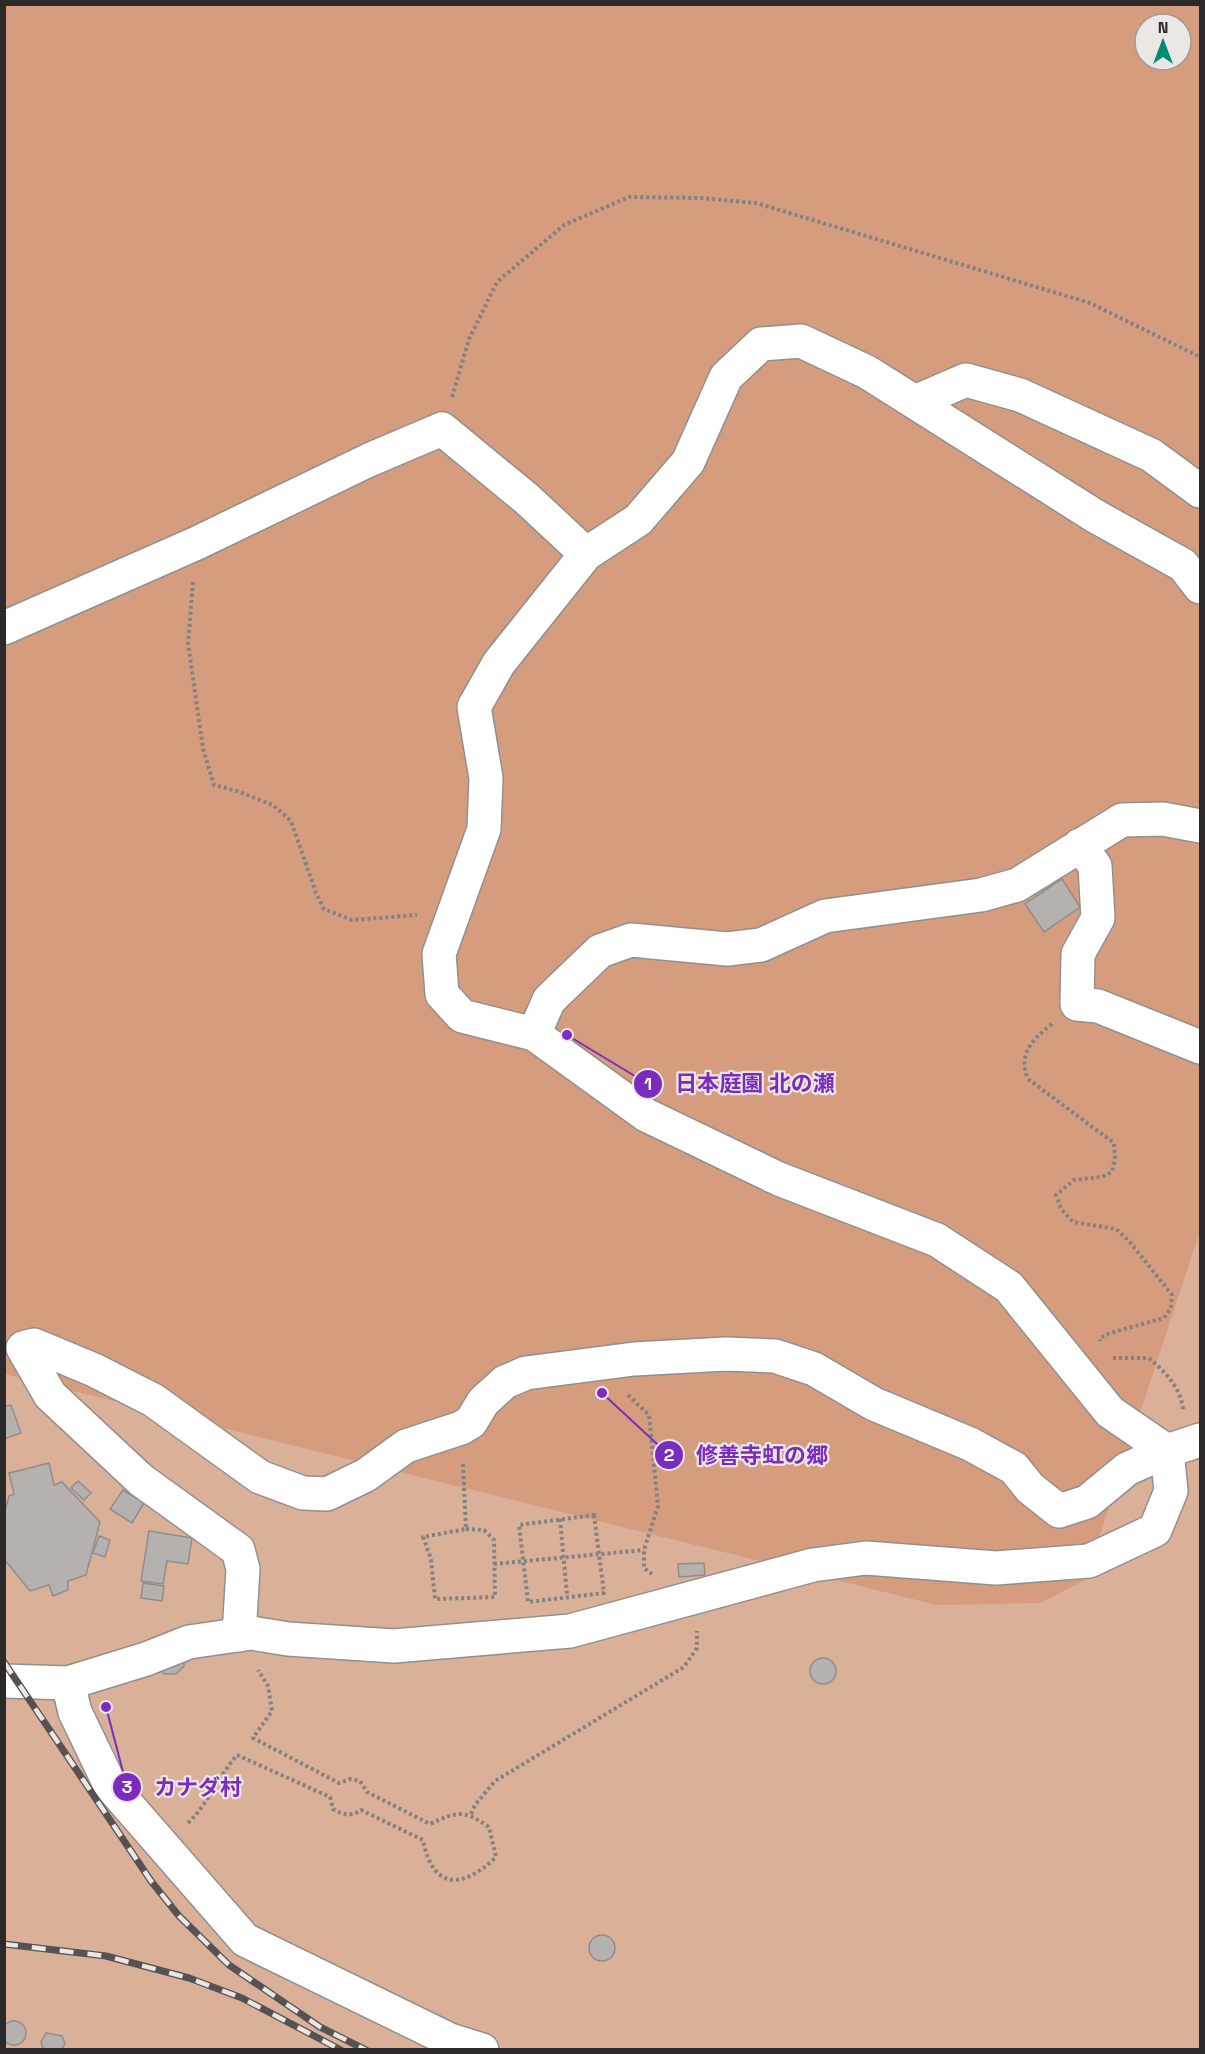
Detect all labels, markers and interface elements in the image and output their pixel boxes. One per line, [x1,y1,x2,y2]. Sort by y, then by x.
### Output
north arrow [1133,12,1193,72]
text: N [1158,17,1168,38]
callout: 日本庭園 北の瀬 [633,1064,847,1104]
text: 日本庭園 北の瀬 [675,1069,835,1097]
text: 1 [644,1072,652,1095]
callout: 修善寺虹の郷 [654,1435,840,1475]
text: 修善寺虹の郷 [696,1441,828,1469]
text: 2 [664,1443,675,1466]
callout: カナダ村 [112,1767,254,1807]
text: カナダ村 [154,1773,242,1801]
text: 3 [122,1775,133,1798]

